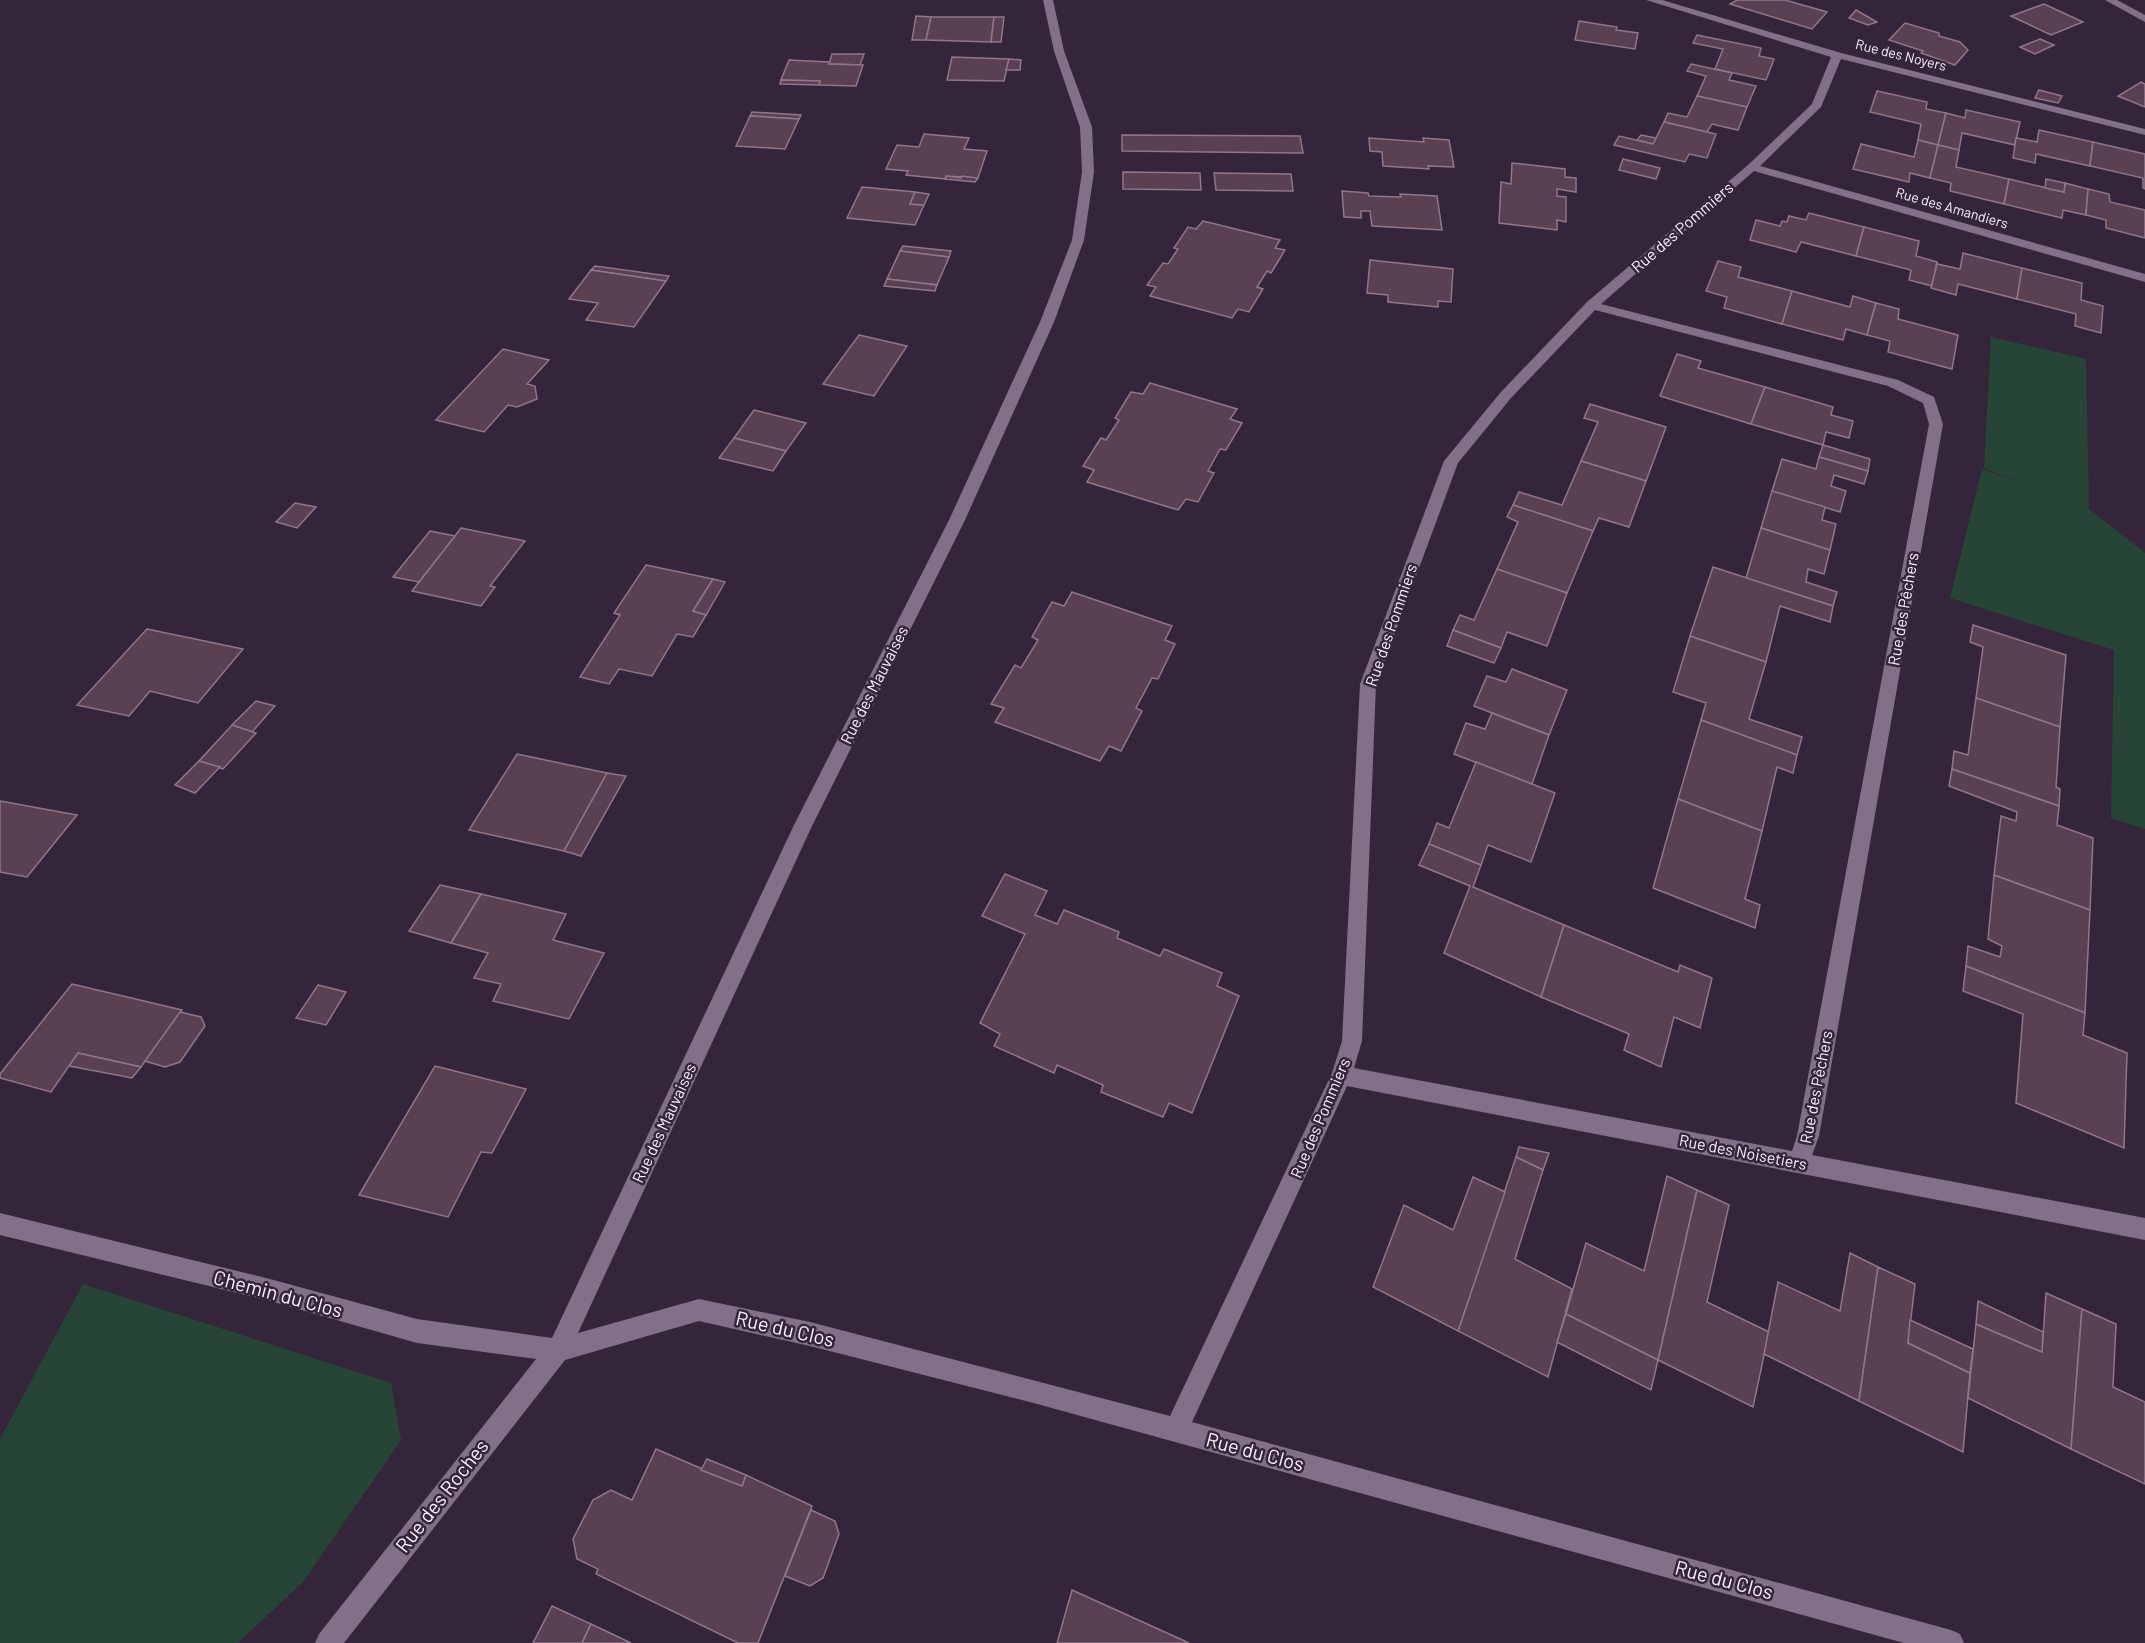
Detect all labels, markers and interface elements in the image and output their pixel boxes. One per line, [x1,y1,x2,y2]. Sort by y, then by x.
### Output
street label: Rue des Noyers [1854,35,1949,74]
street label: Rue des Pommiers [1627,177,1736,276]
street label: Rue des Amandiers [1894,183,2010,232]
street label: Rue des Pêchers [1883,551,1922,667]
street label: Rue des Pommiers [1361,561,1420,689]
street label: Rue des Mauvaises [836,623,911,747]
street label: Rue des Pêchers [1795,1029,1836,1145]
street label: Rue des Pommiers [1286,1055,1353,1181]
street label: Rue des Mauvaises [628,1060,700,1186]
street label: Rue des Noisetiers [1678,1130,1809,1173]
street label: Chemin du Clos [211,1264,345,1322]
street label: Rue du Clos [734,1305,837,1351]
street label: Rue du Clos [1204,1426,1307,1476]
street label: Rue des Roches [390,1434,493,1557]
street label: Rue du Clos [1673,1554,1776,1604]

